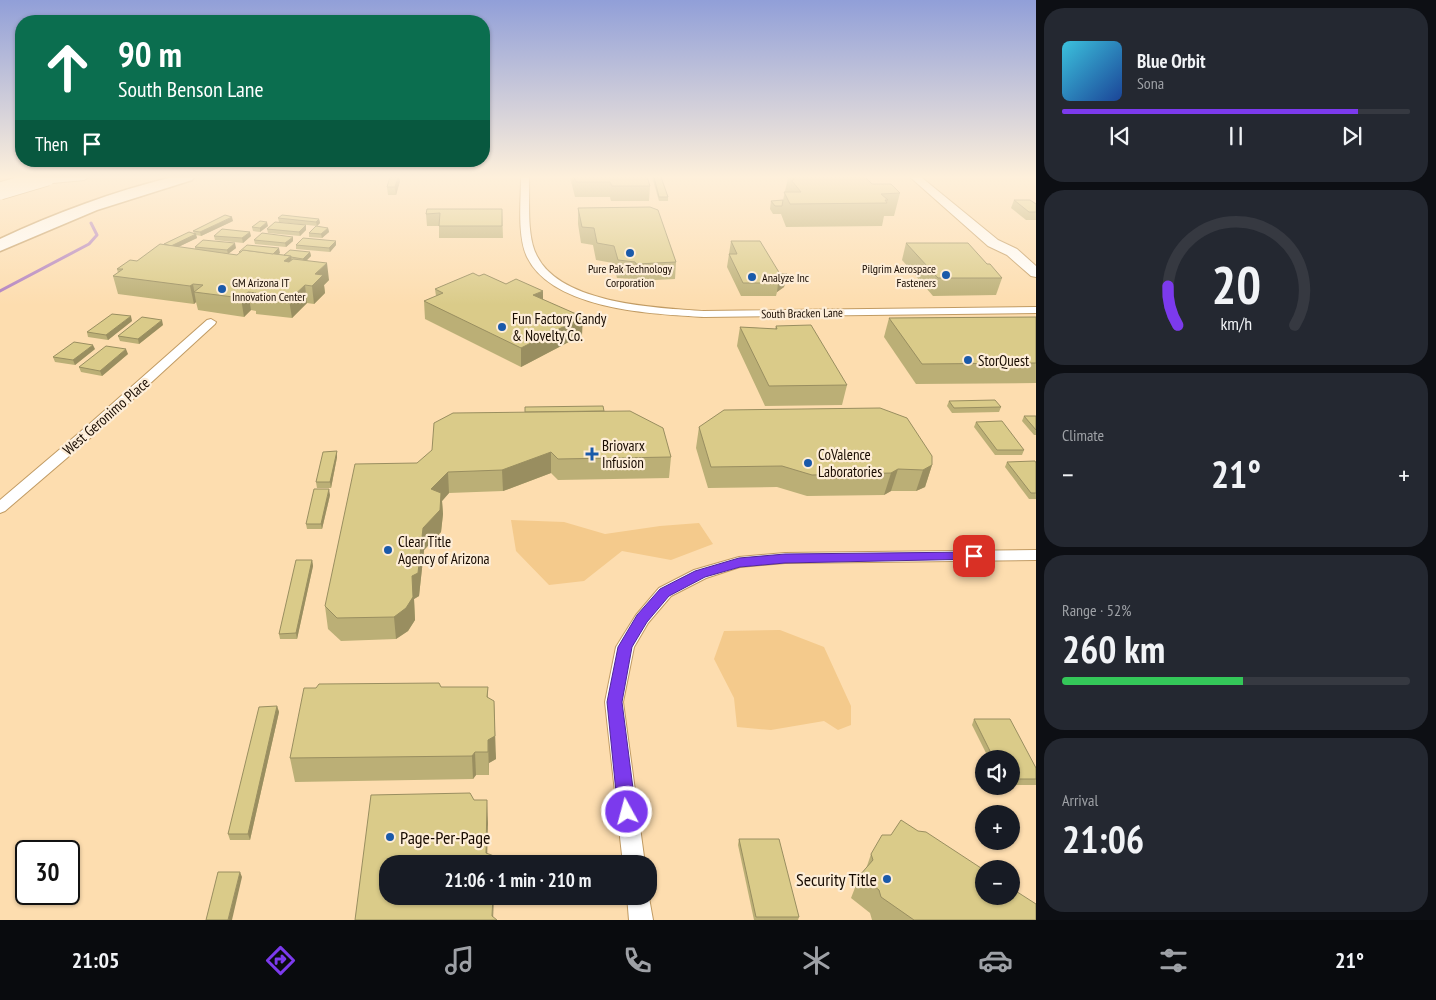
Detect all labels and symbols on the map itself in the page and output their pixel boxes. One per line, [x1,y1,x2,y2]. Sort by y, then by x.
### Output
marker: Pure Pak Technology Corporation [624,247,636,259]
place label: Pure Pak Technology Corporation [588,261,673,290]
place label: Pilgrim Aerospace Fasteners [862,261,936,290]
marker: Pilgrim Aerospace Fasteners [940,269,952,281]
place label: Analyze Inc [762,270,810,285]
marker: Analyze Inc [746,271,758,283]
place label: GM Arizona IT Innovation Center [232,275,306,304]
marker: GM Arizona IT Innovation Center [216,283,228,295]
street label: South Bracken Lane [761,305,843,321]
place label: Fun Factory Candy & Novelty Co. [512,309,607,345]
marker: Fun Factory Candy & Novelty Co. [496,321,508,333]
place label: StorQuest [978,351,1029,370]
marker: StorQuest [962,354,974,366]
street label: West Geronimo Place [59,373,153,459]
place label: Briovarx Infusion [602,436,645,472]
place label: CoValence Laboratories [818,445,882,481]
marker: Briovarx Infusion [586,448,598,460]
marker: CoValence Laboratories [802,457,814,469]
place label: Clear Title Agency of Arizona [398,532,489,568]
pin [953,535,995,577]
marker: Clear Title Agency of Arizona [382,544,394,556]
position arrow [600,785,652,837]
place label: Page-Per-Page [400,826,491,849]
marker: Page-Per-Page [384,831,396,843]
speed limit sign: 30 [15,840,80,905]
place label: Security Title [796,868,877,891]
marker: Security Title [881,873,893,885]

